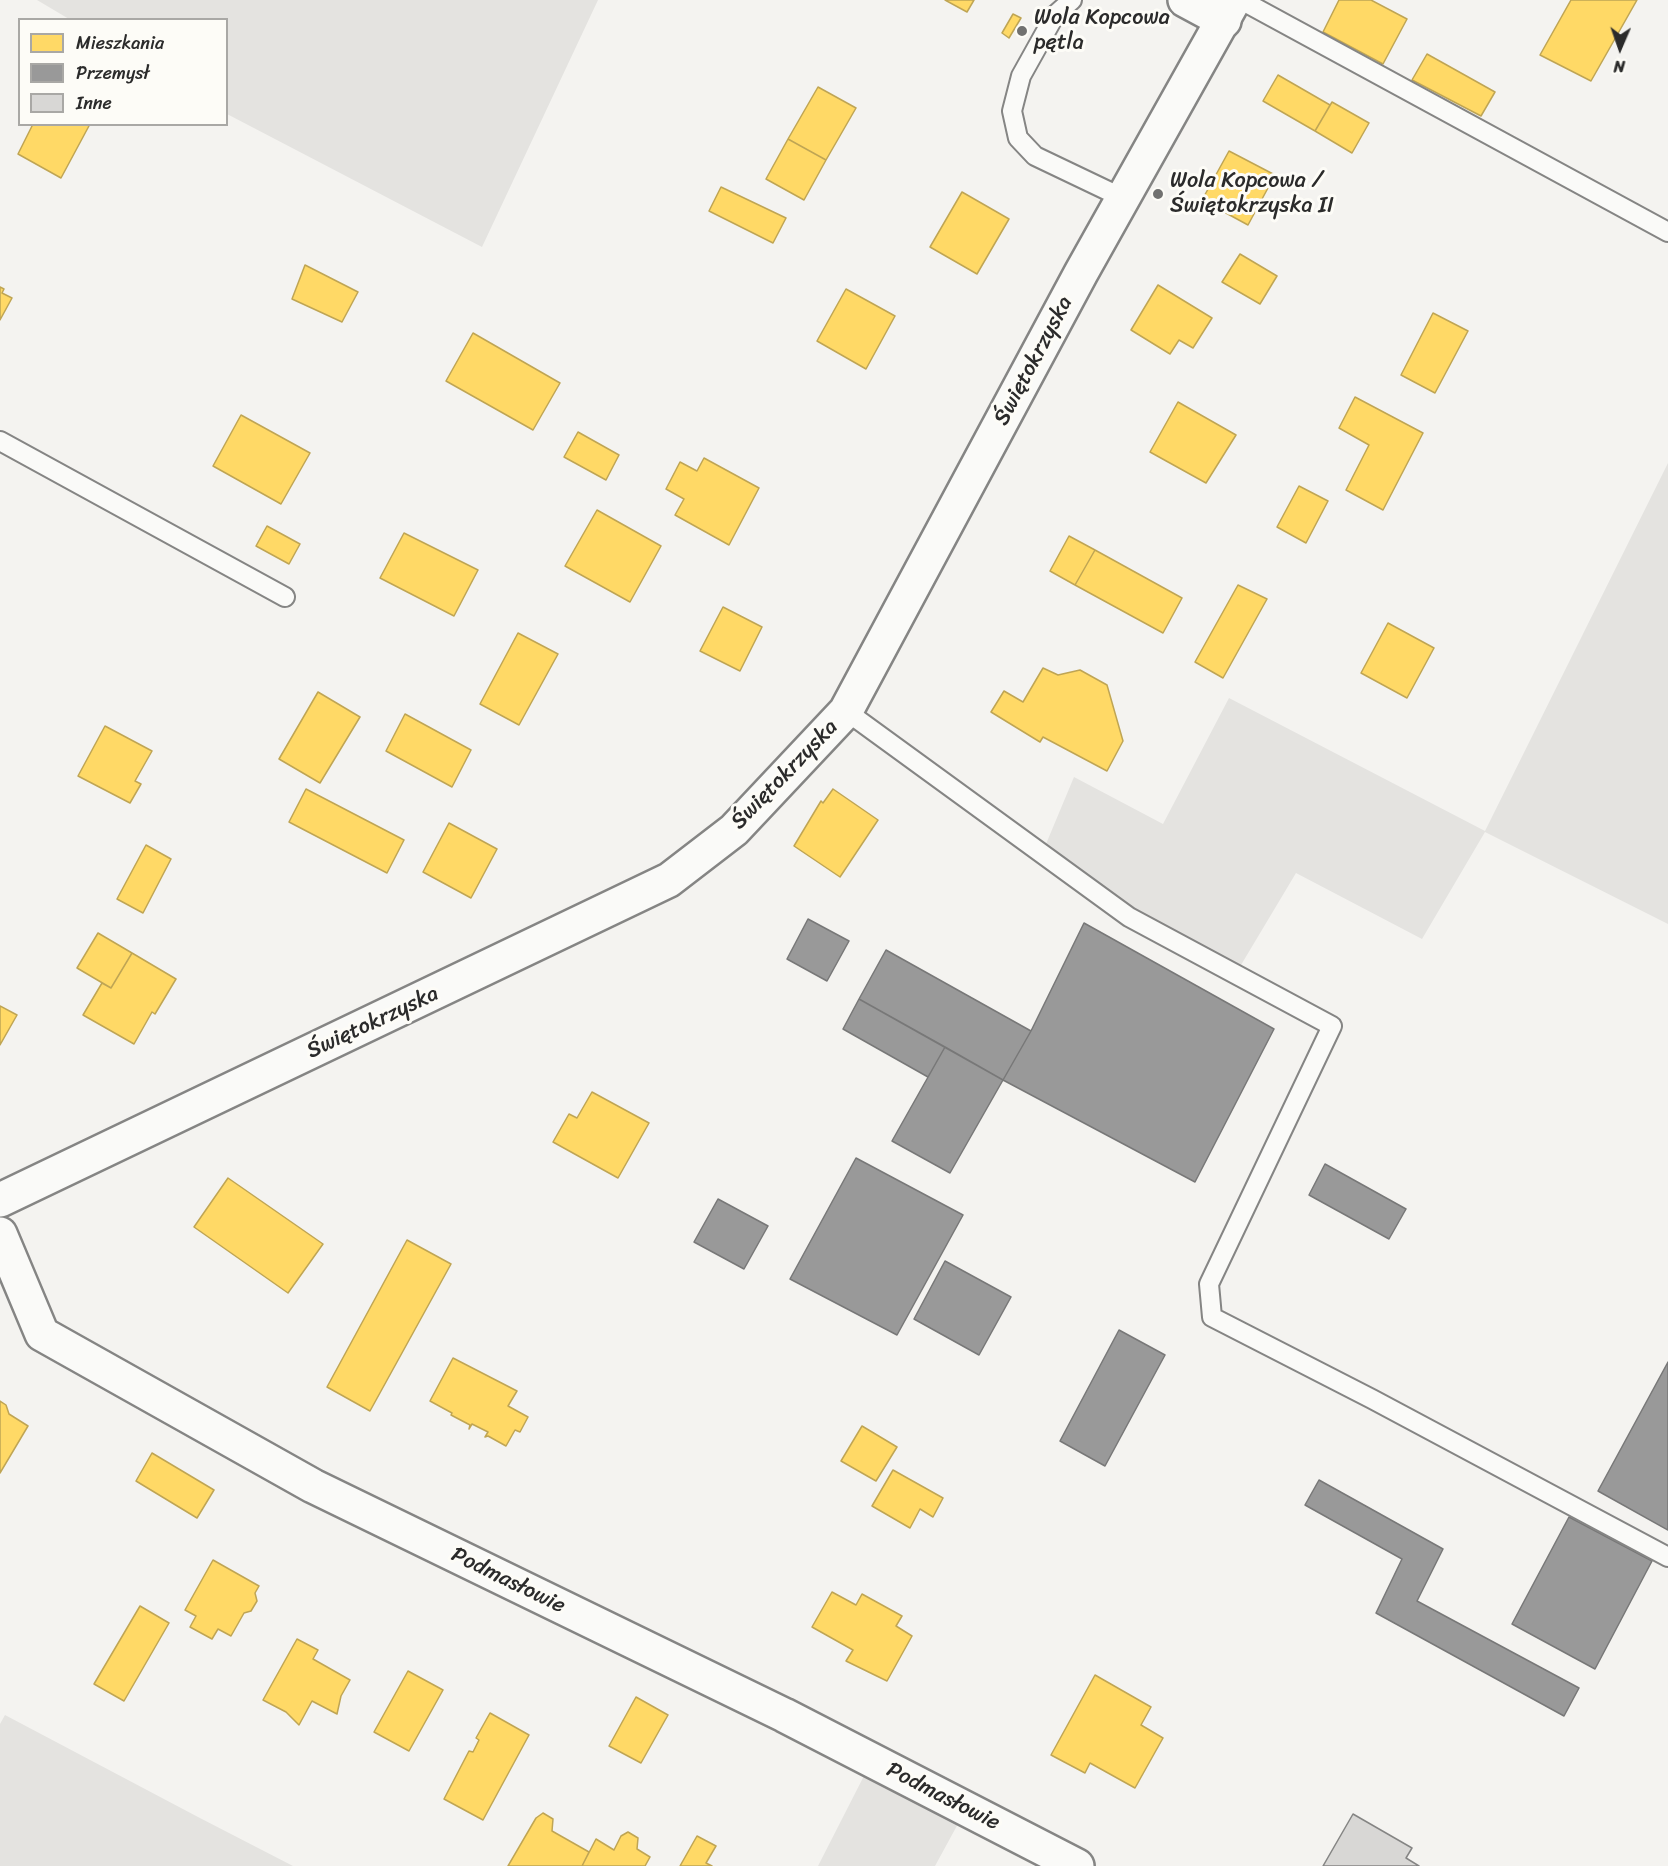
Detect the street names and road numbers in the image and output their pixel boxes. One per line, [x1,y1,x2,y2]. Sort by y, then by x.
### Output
street label: Świętokrzyska [989,292,1079,430]
street label: Świętokrzyska [726,715,844,835]
street label: Świętokrzyska [303,981,443,1065]
street label: Podmasłowie [447,1542,569,1620]
street label: Podmasłowie [882,1757,1004,1837]

